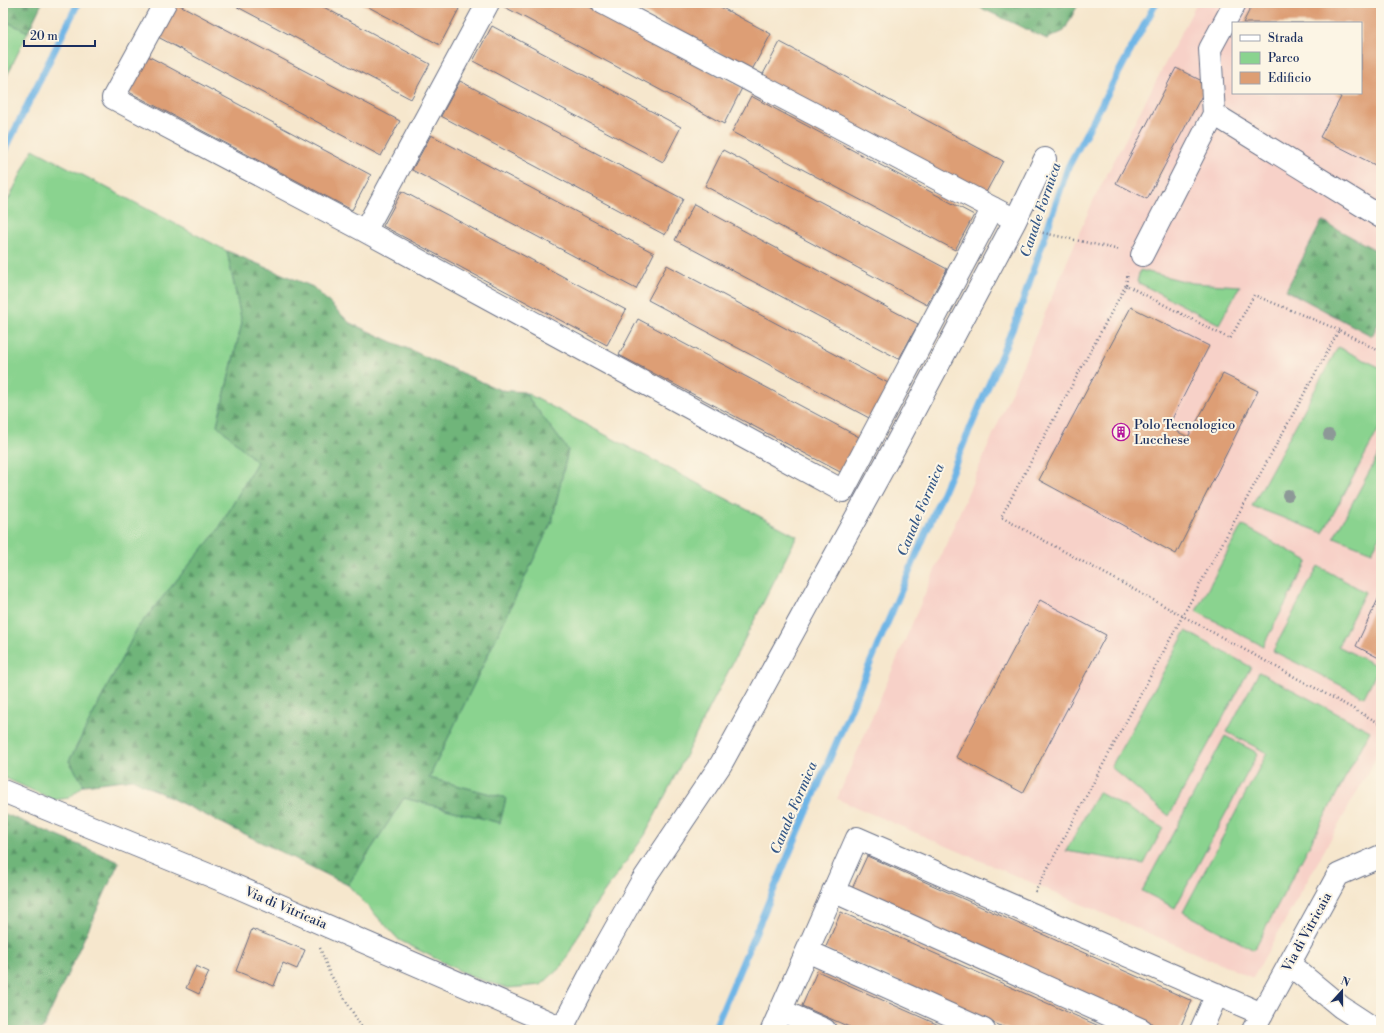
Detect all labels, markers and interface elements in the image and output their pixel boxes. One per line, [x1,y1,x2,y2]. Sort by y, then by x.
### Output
scale bar [24,22,95,48]
legend [1232,22,1362,94]
text: 20 m [30,29,58,44]
text: Strada [1268,31,1304,46]
text: Parco [1268,51,1300,66]
text: Edificio [1268,71,1311,86]
water label: Canale Formica [1016,160,1066,260]
place label: Polo Tecnologico Lucchese [1134,417,1235,448]
building icon: Polo Tecnologico Lucchese [1111,422,1131,442]
water label: Canale Formica [893,461,949,559]
water label: Canale Formica [766,759,822,857]
street label: Via di Vitricaia [241,883,330,933]
street label: Via di Vitricaia [1278,889,1336,975]
north arrow [1322,971,1362,1011]
text: N [1339,975,1352,991]

